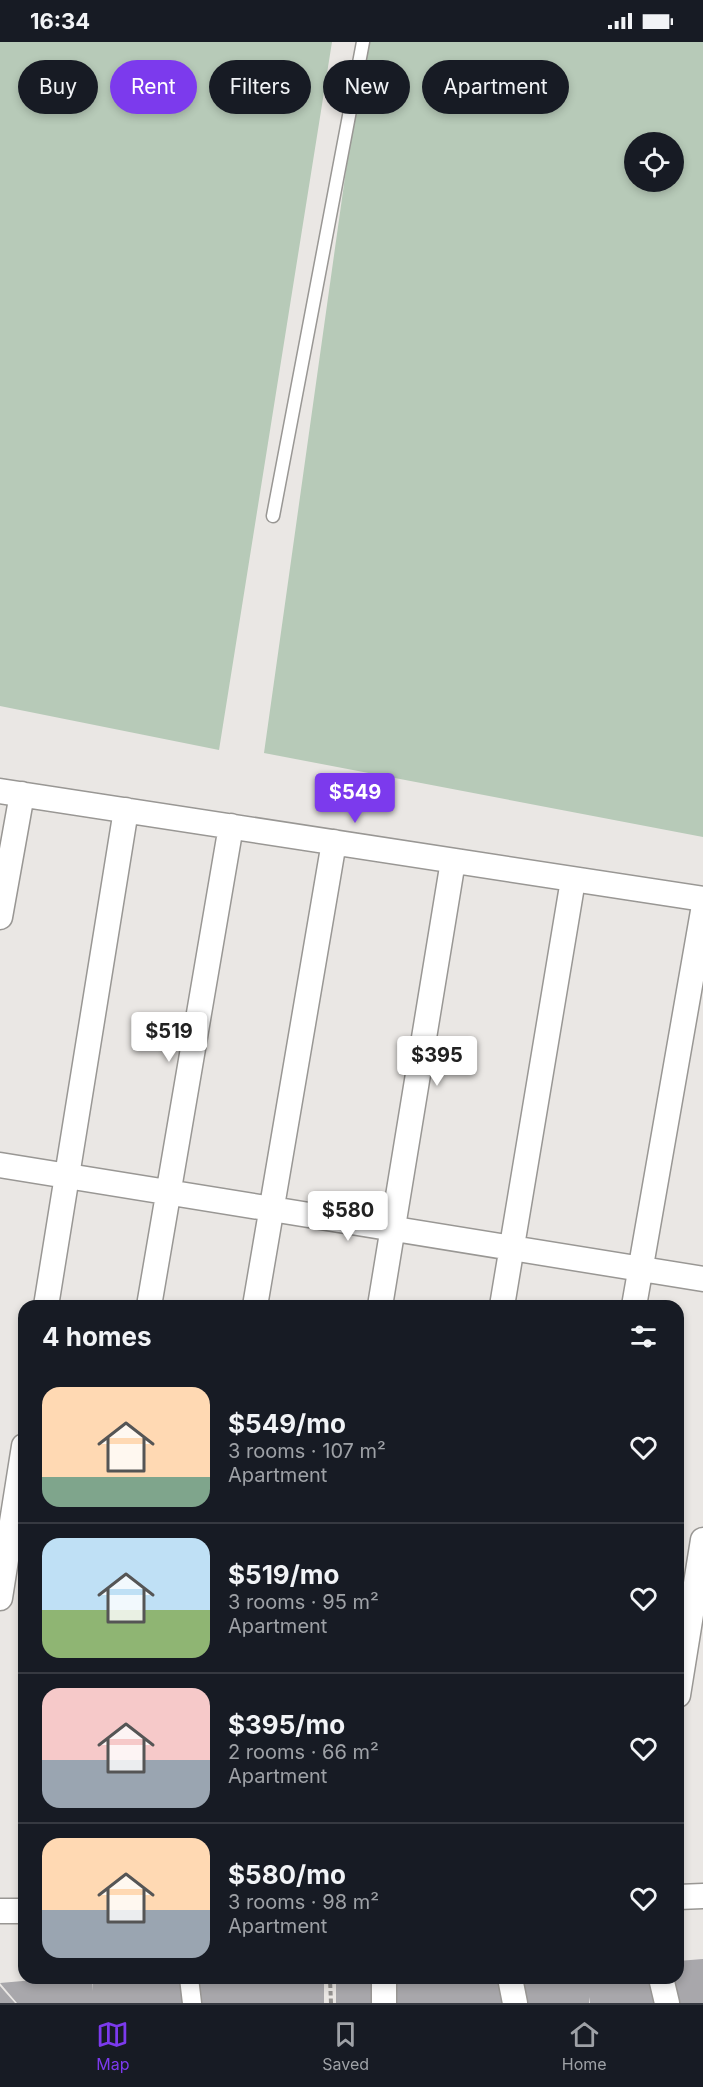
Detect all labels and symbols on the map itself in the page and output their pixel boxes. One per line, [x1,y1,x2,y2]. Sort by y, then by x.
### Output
pin: $549 [319,773,391,824]
pin: $519 [133,1012,205,1063]
pin: $395 [401,1036,473,1087]
pin: $580 [312,1191,384,1242]

